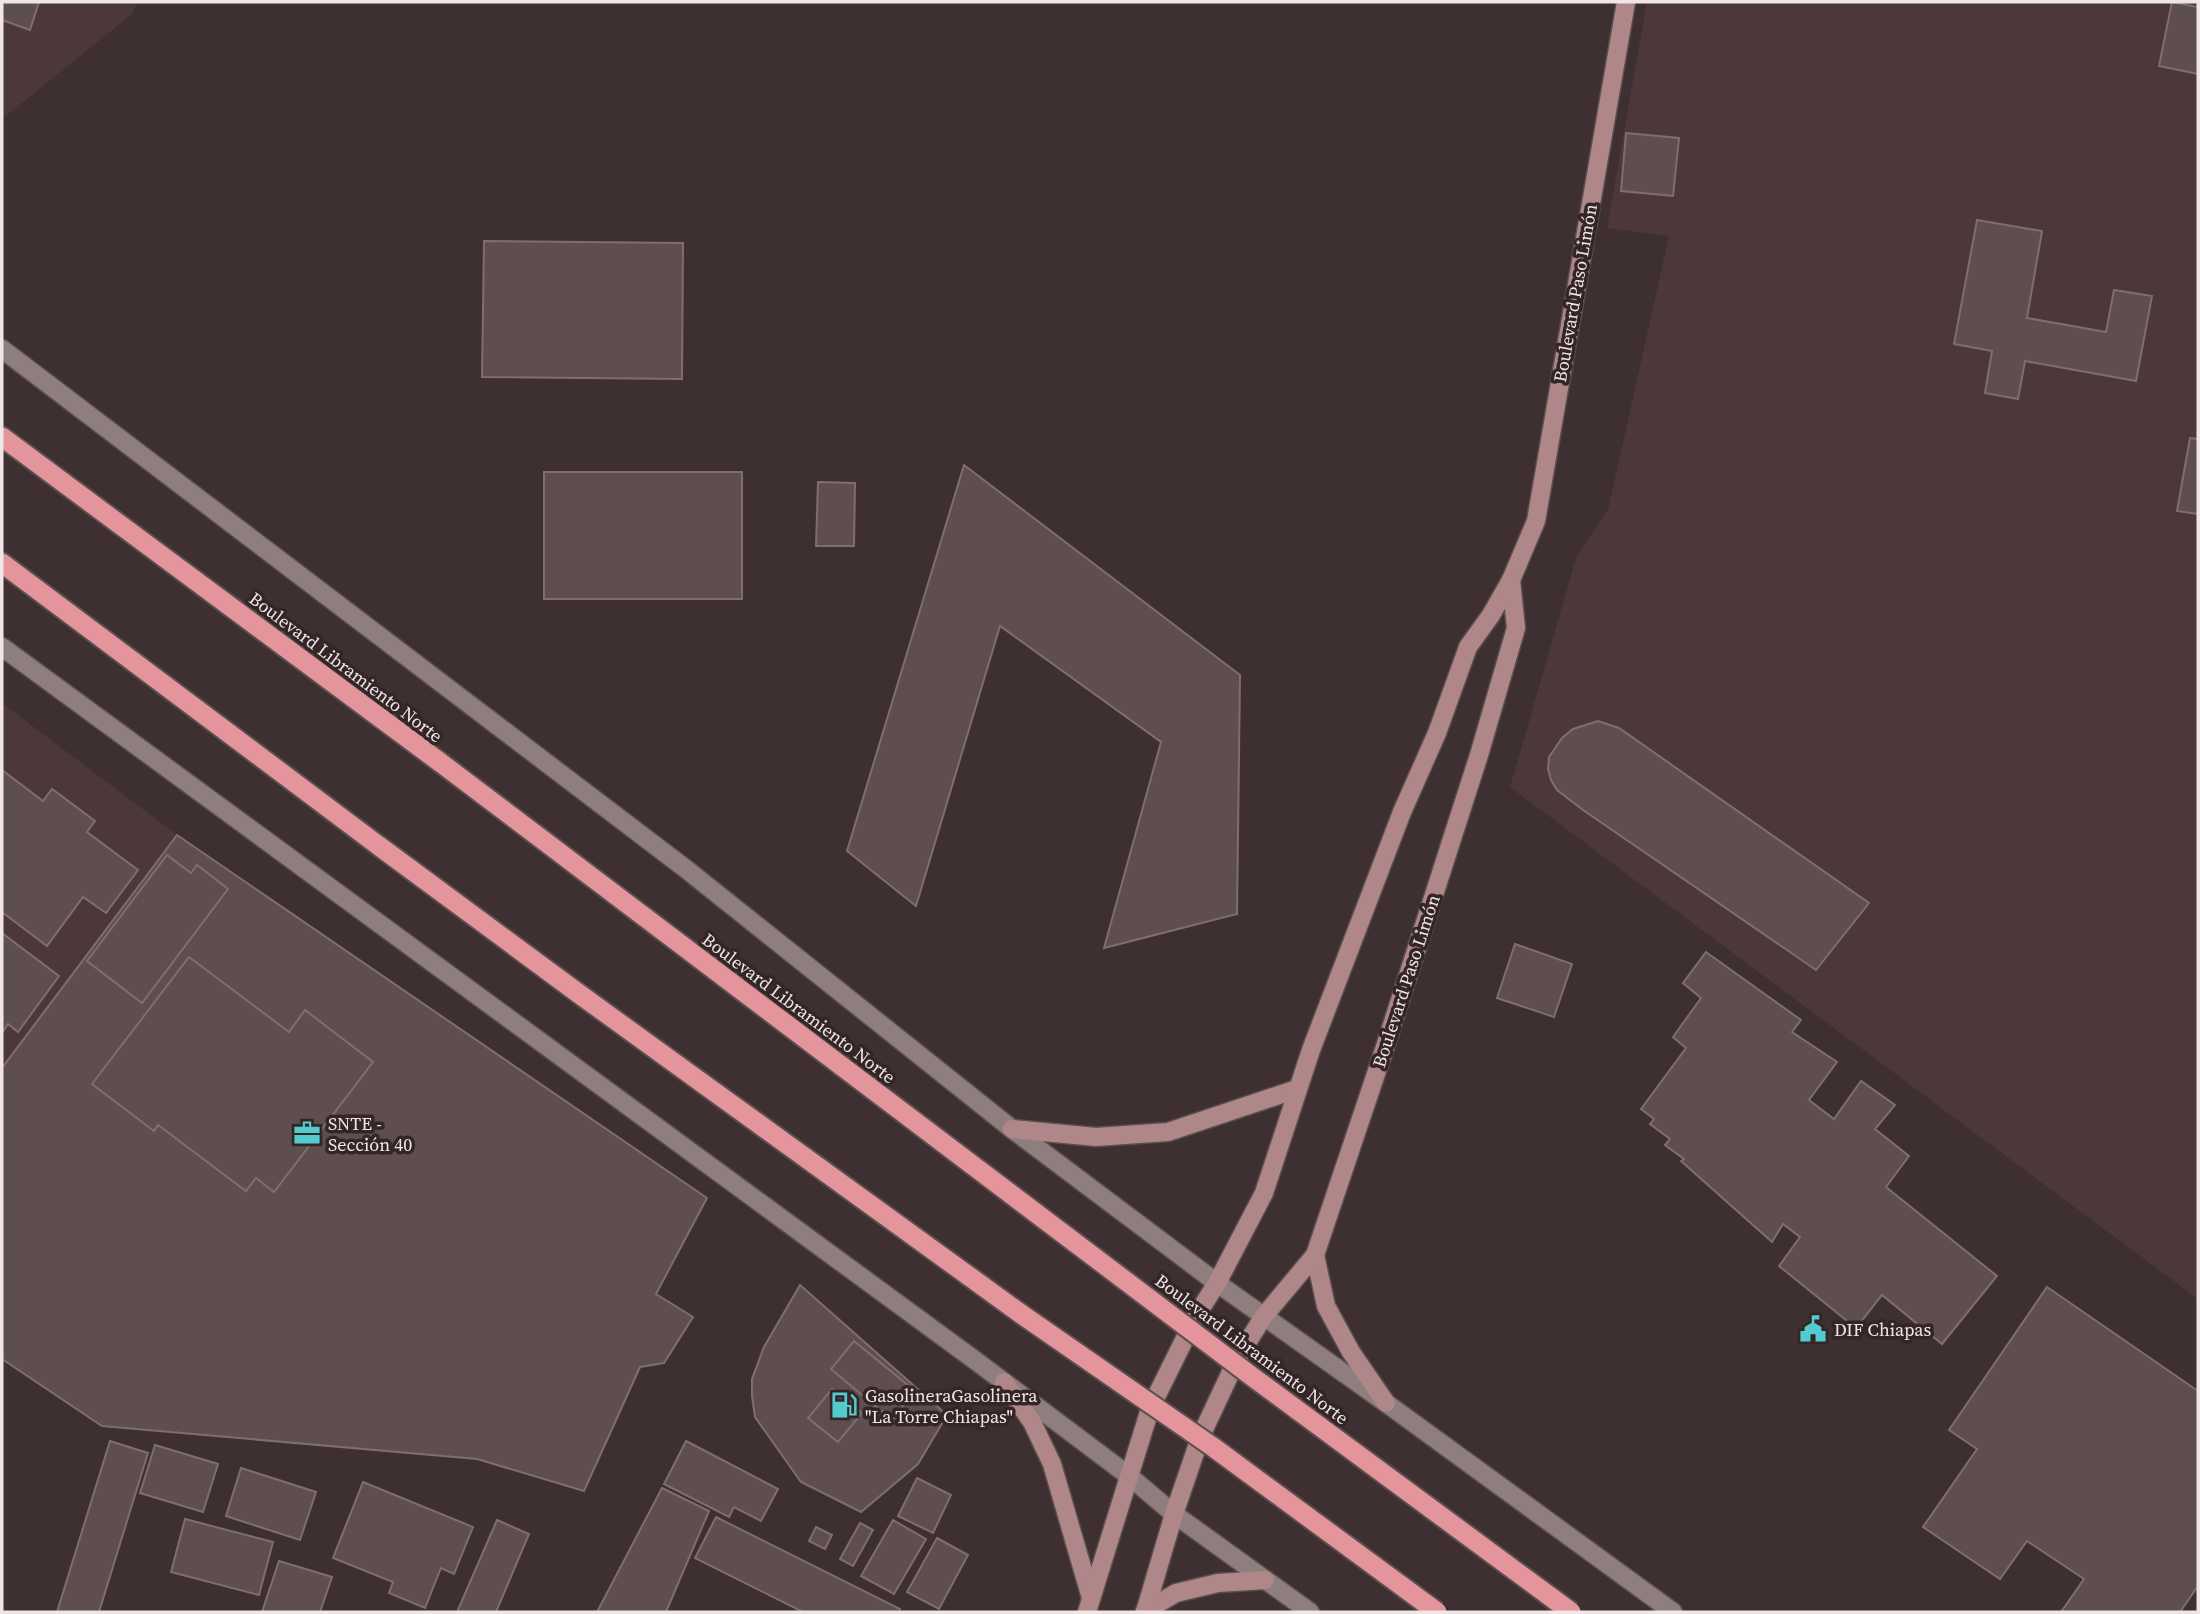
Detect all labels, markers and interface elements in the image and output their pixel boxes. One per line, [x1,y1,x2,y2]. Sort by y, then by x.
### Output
street label: Boulevard Paso Limón [1547,202,1603,384]
street label: Boulevard Libramiento Norte [244,586,448,748]
street label: Boulevard Paso Limón [1366,891,1446,1071]
street label: Boulevard Libramiento Norte [697,927,901,1089]
place label: SNTE - Sección 40 [328,1111,412,1157]
office icon: SNTE - Sección 40 [292,1118,322,1148]
street label: Boulevard Libramiento Norte [1150,1268,1354,1430]
public building icon: DIF Chiapas [1798,1314,1828,1344]
place label: DIF Chiapas [1834,1317,1932,1342]
place label: GasolineraGasolinera "La Torre Chiapas" [865,1383,1038,1429]
fuel station icon: GasolineraGasolinera "La Torre Chiapas" [829,1390,859,1420]

